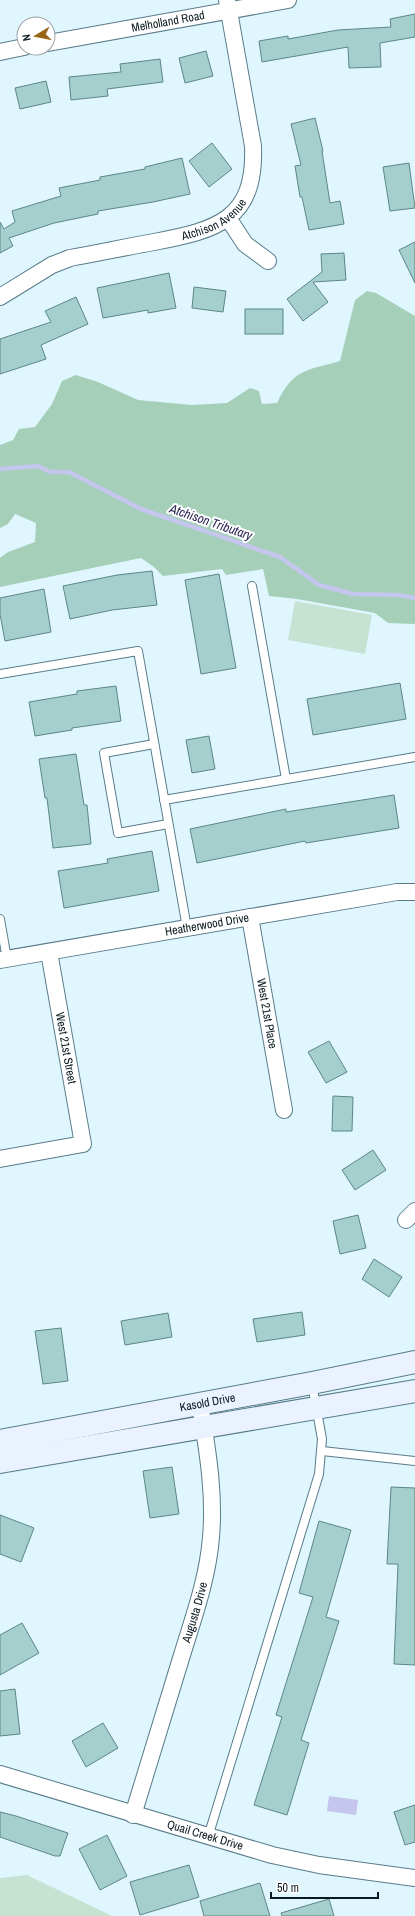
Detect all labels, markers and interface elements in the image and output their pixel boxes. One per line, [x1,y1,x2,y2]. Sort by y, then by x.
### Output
street label: Melholland Road [130,7,206,36]
north arrow [16,16,56,56]
text: N [19,33,34,42]
street label: Atchison Avenue [179,196,250,244]
water label: Atchison Tributary [166,500,255,544]
street label: Heatherwood Drive [164,909,250,940]
street label: West 21st Place [253,977,281,1050]
street label: West 21st Street [52,1011,80,1085]
street label: Kasold Drive [178,1389,237,1415]
street label: Augusta Drive [178,1580,211,1646]
street label: Quail Creek Drive [165,1816,245,1854]
scale bar [271,1874,378,1900]
text: 50 m [277,1880,299,1896]

